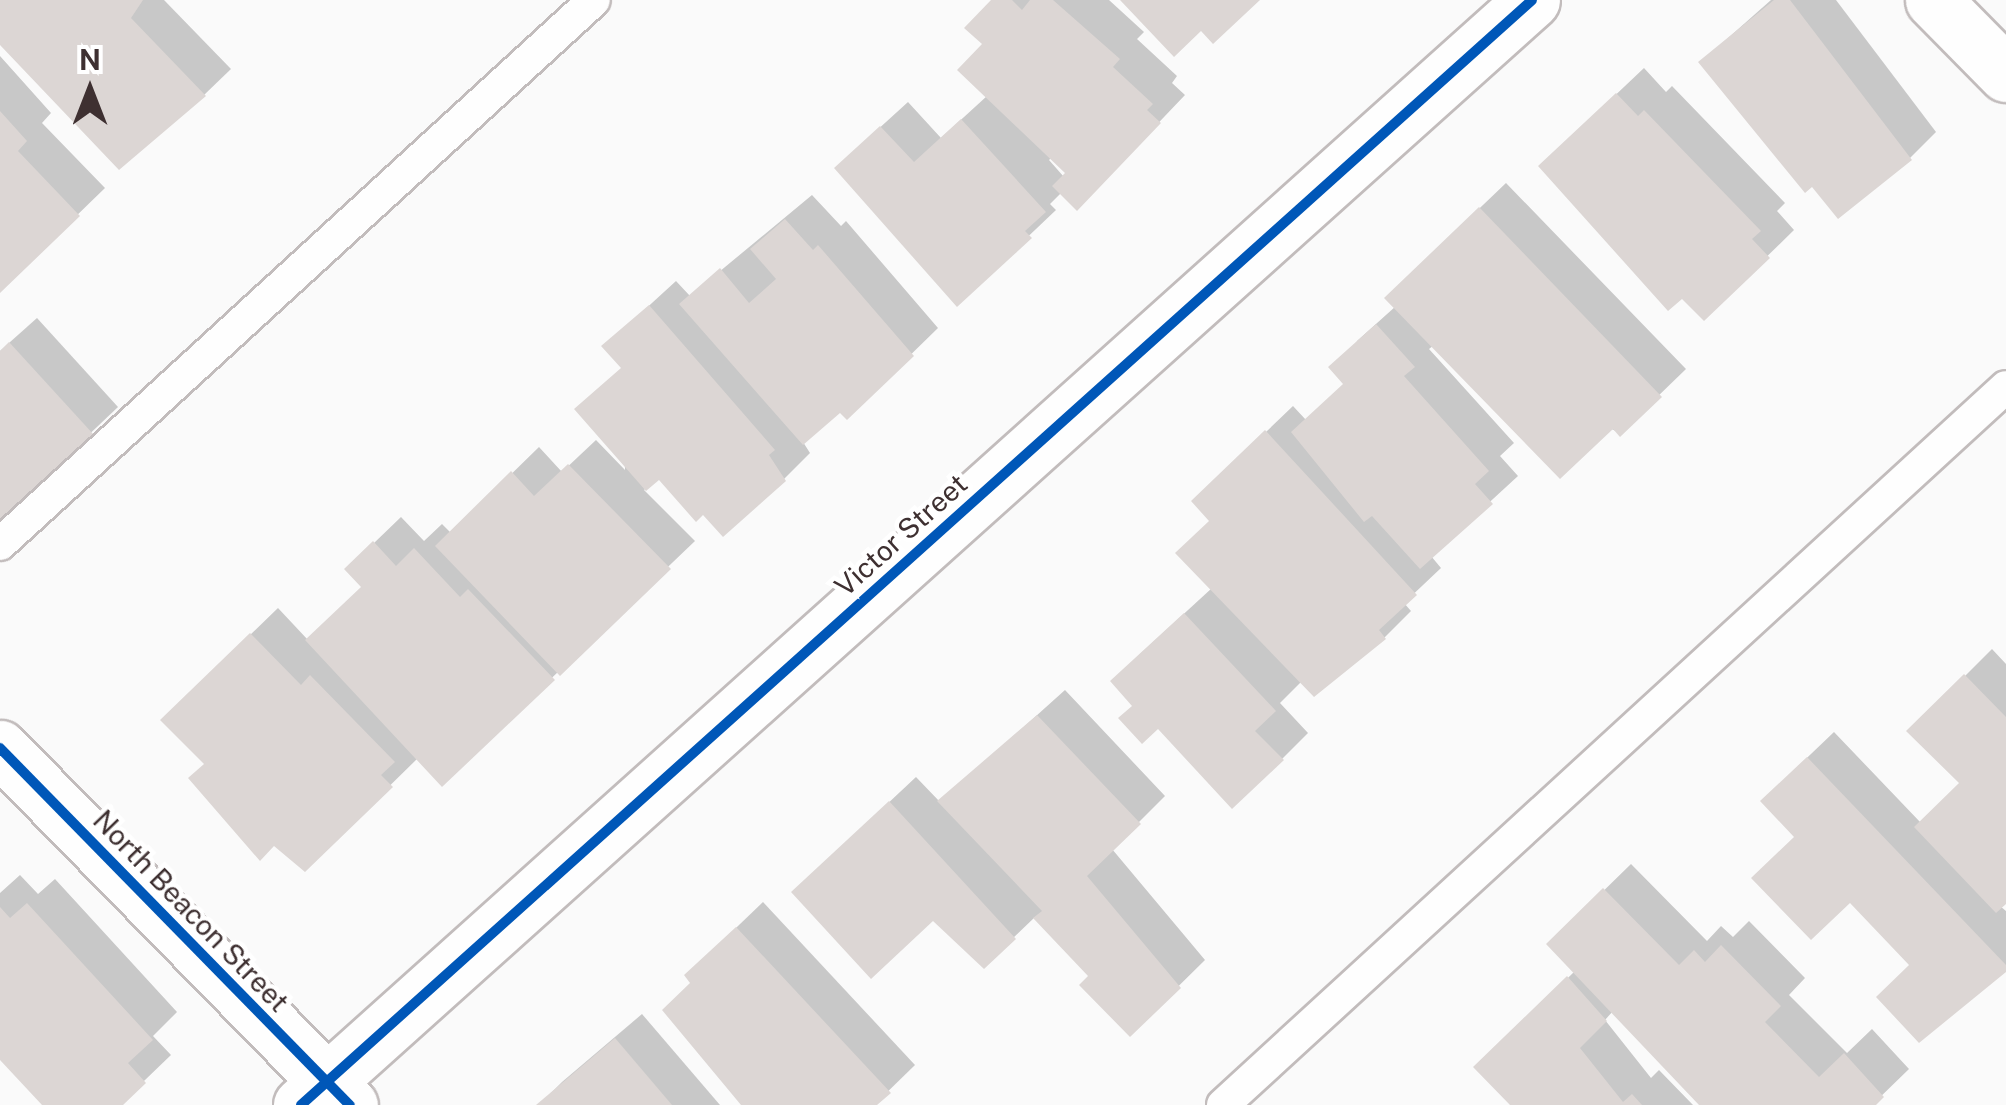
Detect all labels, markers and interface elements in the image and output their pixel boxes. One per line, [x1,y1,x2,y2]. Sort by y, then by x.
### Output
north arrow [40,40,140,140]
text: N [79,43,101,76]
street label: Victor Street [828,467,974,603]
street label: North Beacon Street [86,803,296,1019]

